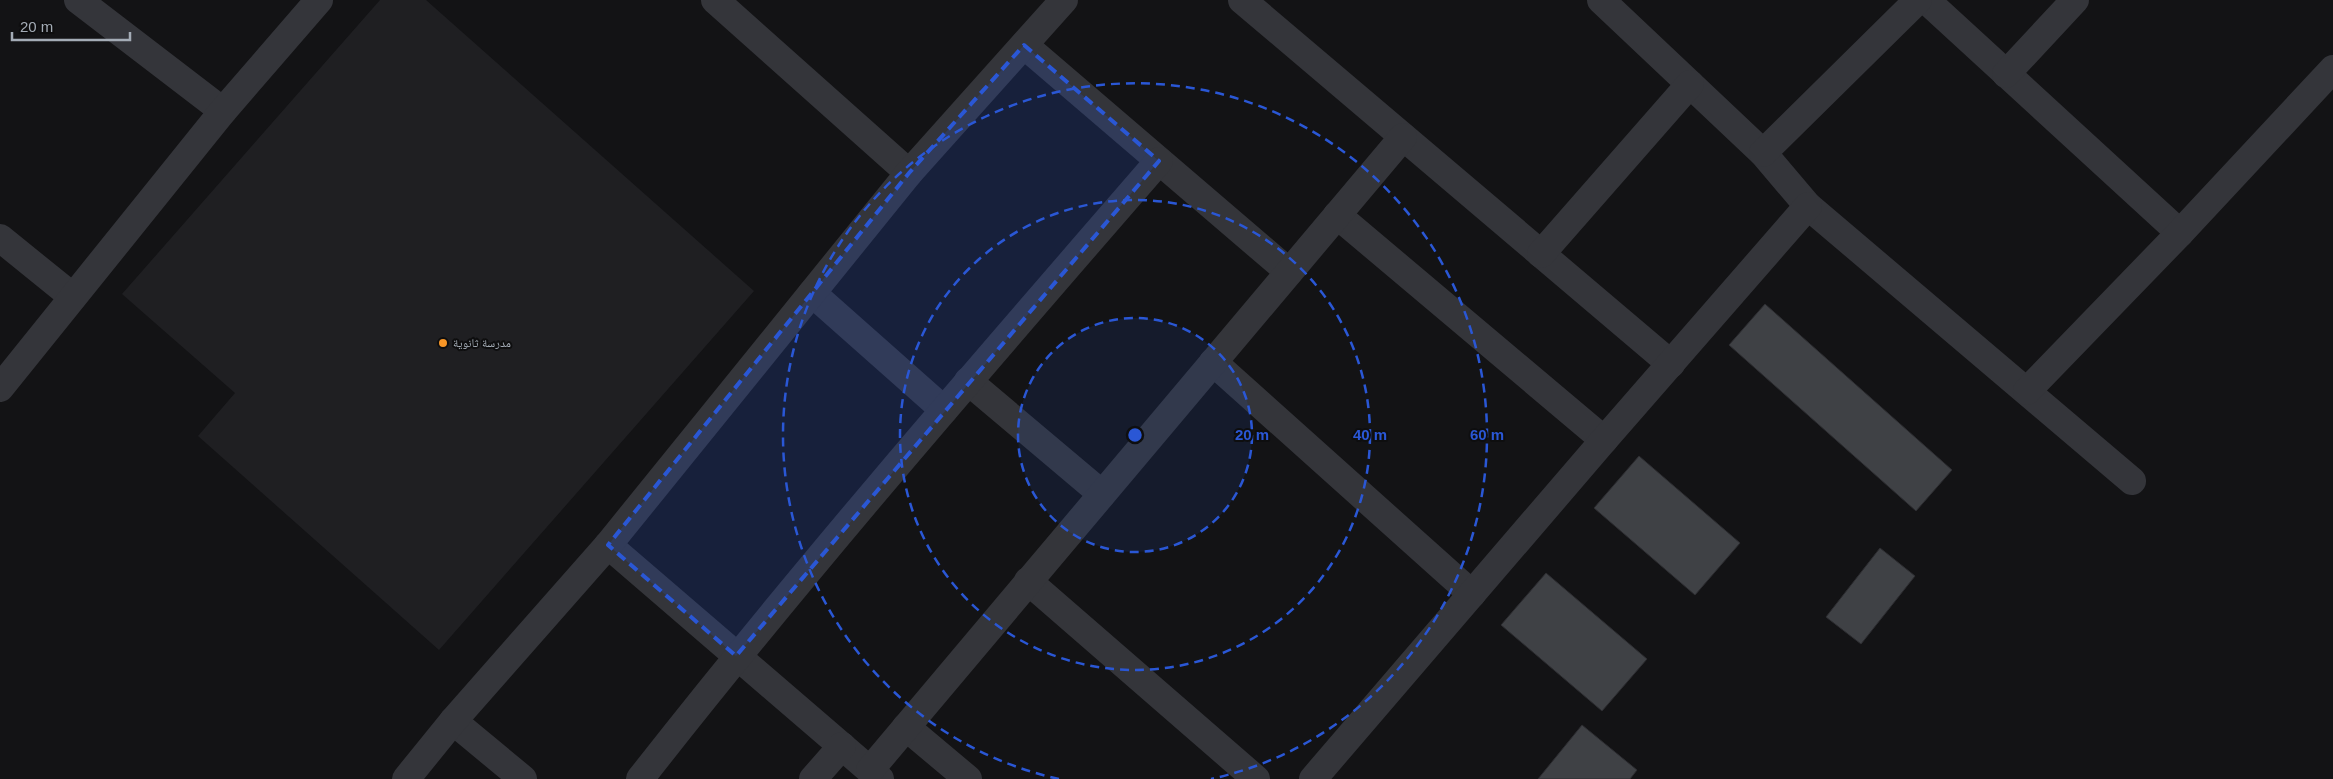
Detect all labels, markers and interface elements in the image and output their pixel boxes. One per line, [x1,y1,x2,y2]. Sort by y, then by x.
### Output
scale bar [12,10,130,42]
text: 20 m [20,18,53,35]
place label: مدرسة ثانوية [453,336,511,350]
marker: مدرسة ثانوية [437,337,449,349]
centre of rings [1126,426,1144,444]
text: 20 m [1235,426,1269,443]
text: 40 m [1353,426,1387,443]
text: 60 m [1470,426,1504,443]

